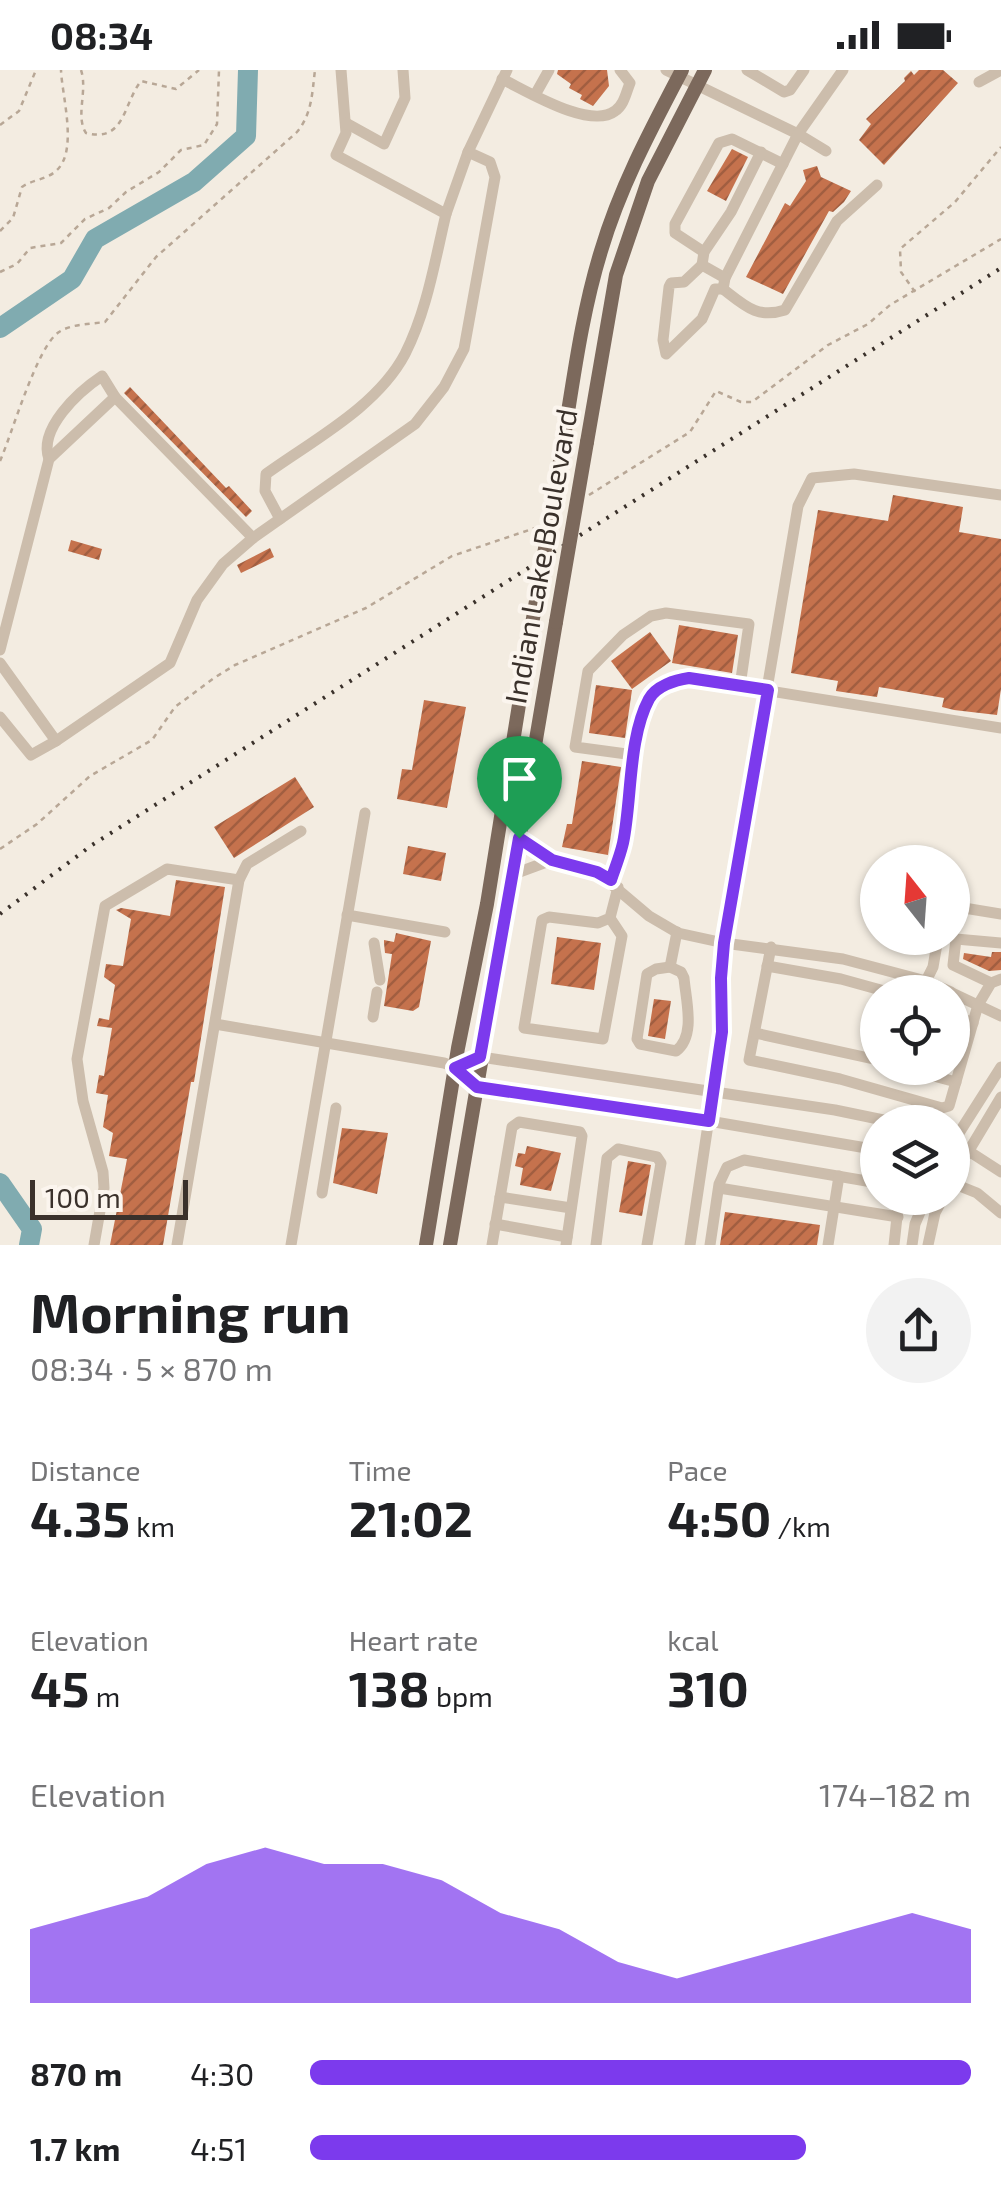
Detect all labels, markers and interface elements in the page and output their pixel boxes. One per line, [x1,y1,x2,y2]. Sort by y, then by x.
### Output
text: 08:34 [50,12,153,58]
street label: Indian Lake Boulevard [496,406,584,706]
pin [477,736,562,839]
icon: arrive [492,751,547,806]
north arrow [860,845,970,955]
map controls [860,845,970,1215]
button: locate [860,975,970,1085]
button: layers [860,1105,970,1215]
scale bar [30,1175,188,1220]
text: 100 m [45,1180,121,1214]
text: Morning run [30,1278,351,1344]
button: share [866,1278,971,1383]
text: 08:34 · 5 × 870 m [30,1349,273,1387]
text: Distance [30,1453,141,1487]
text: Time [349,1453,411,1487]
text: Pace [667,1453,728,1487]
text: 4.35 [30,1487,130,1547]
text: 21:02 [349,1487,473,1547]
text: 4:50 [667,1487,771,1547]
text: km [130,1509,175,1543]
text: /km [771,1509,831,1543]
text: Elevation [30,1623,149,1657]
text: Heart rate [349,1623,478,1657]
text: kcal [667,1623,719,1657]
text: 45 [30,1657,89,1717]
text: 138 [349,1657,430,1717]
text: 310 [667,1657,749,1717]
text: m [89,1679,120,1713]
text: bpm [430,1679,493,1713]
text: Elevation [30,1775,166,1813]
text: 174–182 m [819,1775,971,1813]
text: 870 m [30,2054,122,2092]
text: 4:30 [190,2054,254,2092]
text: 1.7 km [30,2129,120,2167]
text: 4:51 [190,2129,247,2167]

